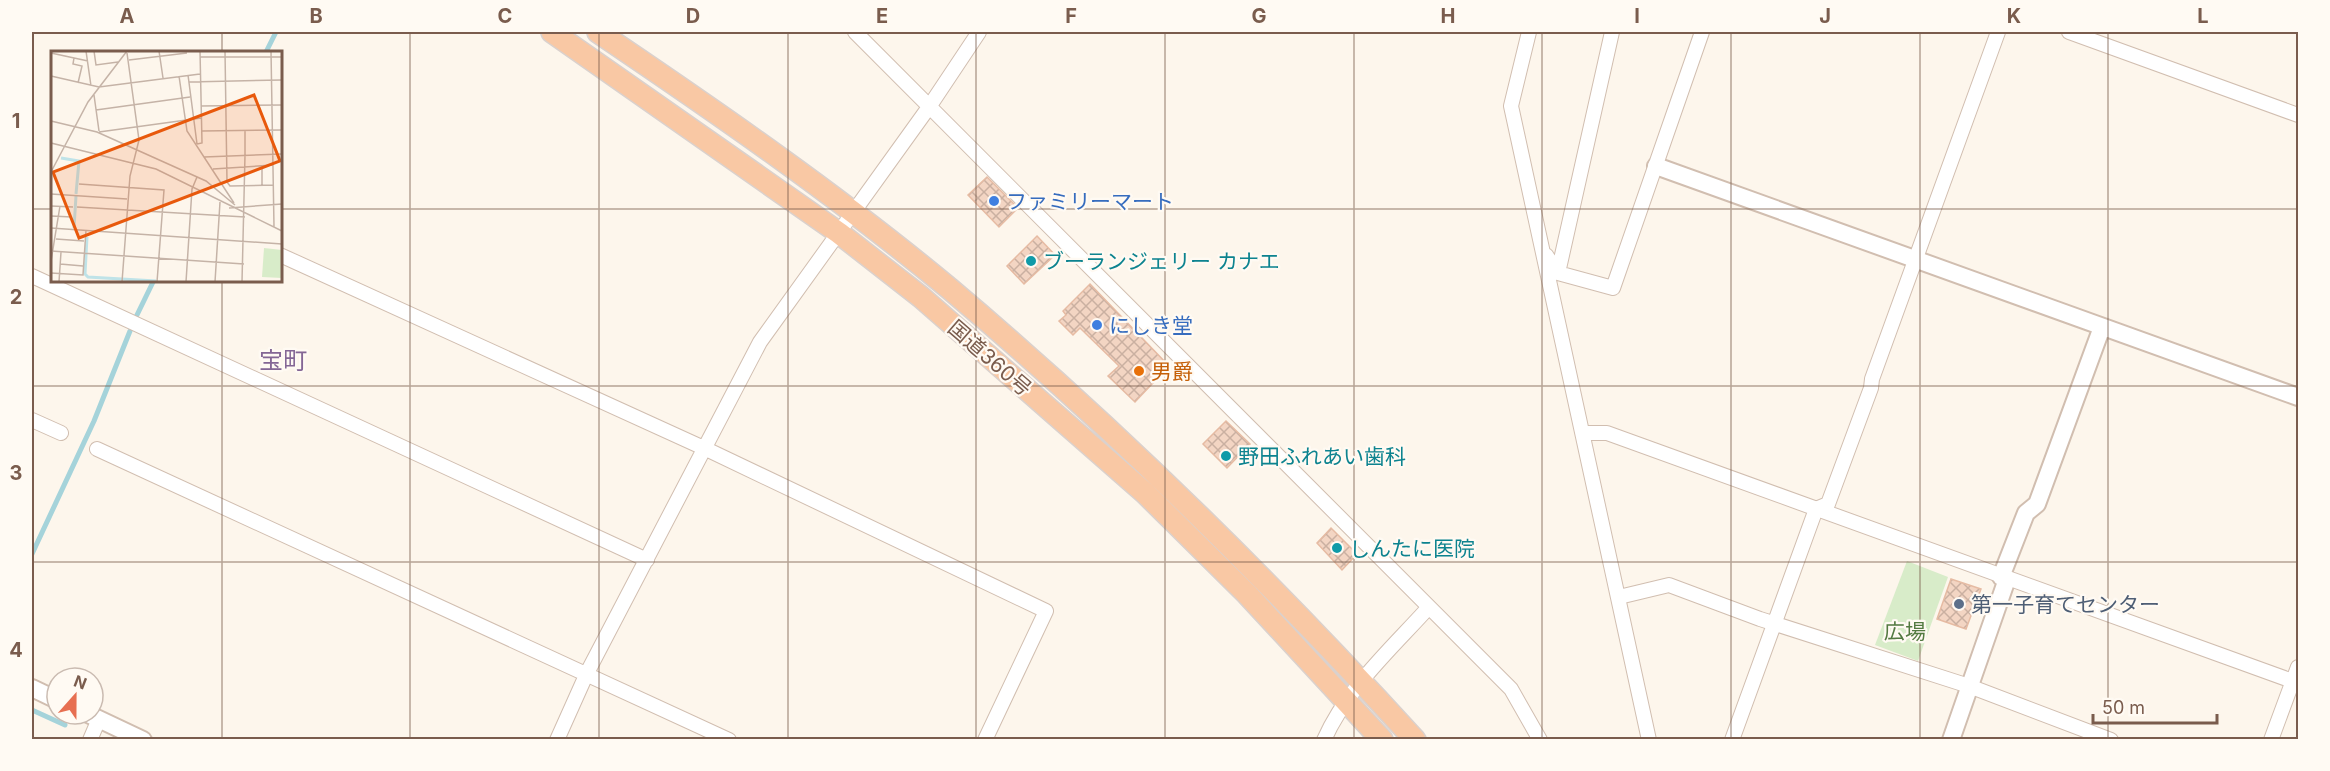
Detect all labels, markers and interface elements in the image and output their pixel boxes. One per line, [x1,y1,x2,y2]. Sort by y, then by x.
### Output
text: A [120,4,135,28]
text: B [309,4,323,28]
text: C [498,4,512,28]
text: D [686,4,700,28]
text: E [876,4,888,28]
text: F [1065,4,1077,28]
text: G [1251,4,1267,28]
text: H [1441,4,1455,28]
text: I [1634,4,1640,28]
text: J [1819,4,1831,28]
text: K [2007,4,2021,28]
text: L [2197,4,2209,28]
inset map [51,51,282,282]
text: 1 [12,109,20,133]
place label: ファミリーマート [1006,189,1174,214]
marker: ファミリーマート [987,194,1001,208]
place label: ブーランジェリー カナエ [1043,249,1280,274]
marker: ブーランジェリー カナエ [1024,254,1038,268]
text: 2 [10,285,22,309]
place label: にしき堂 [1109,313,1193,338]
street label: 国道360号 [943,315,1037,401]
marker: にしき堂 [1090,318,1104,332]
district label: 宝町 [259,346,307,375]
place label: 男爵 [1151,359,1193,384]
marker: 男爵 [1132,364,1146,378]
place label: 野田ふれあい歯科 [1238,444,1406,469]
marker: 野田ふれあい歯科 [1219,449,1233,463]
text: 3 [10,461,22,485]
place label: しんたに医院 [1349,536,1475,561]
marker: しんたに医院 [1330,541,1344,555]
place label: 第一子育てセンター [1971,592,2160,617]
marker: 第一子育てセンター [1952,597,1966,611]
park label: 広場 [1884,619,1926,644]
text: 4 [9,638,23,662]
north arrow [45,666,105,726]
text: N [71,670,90,694]
scale bar [2093,687,2218,725]
text: 50 m [2102,697,2145,718]

